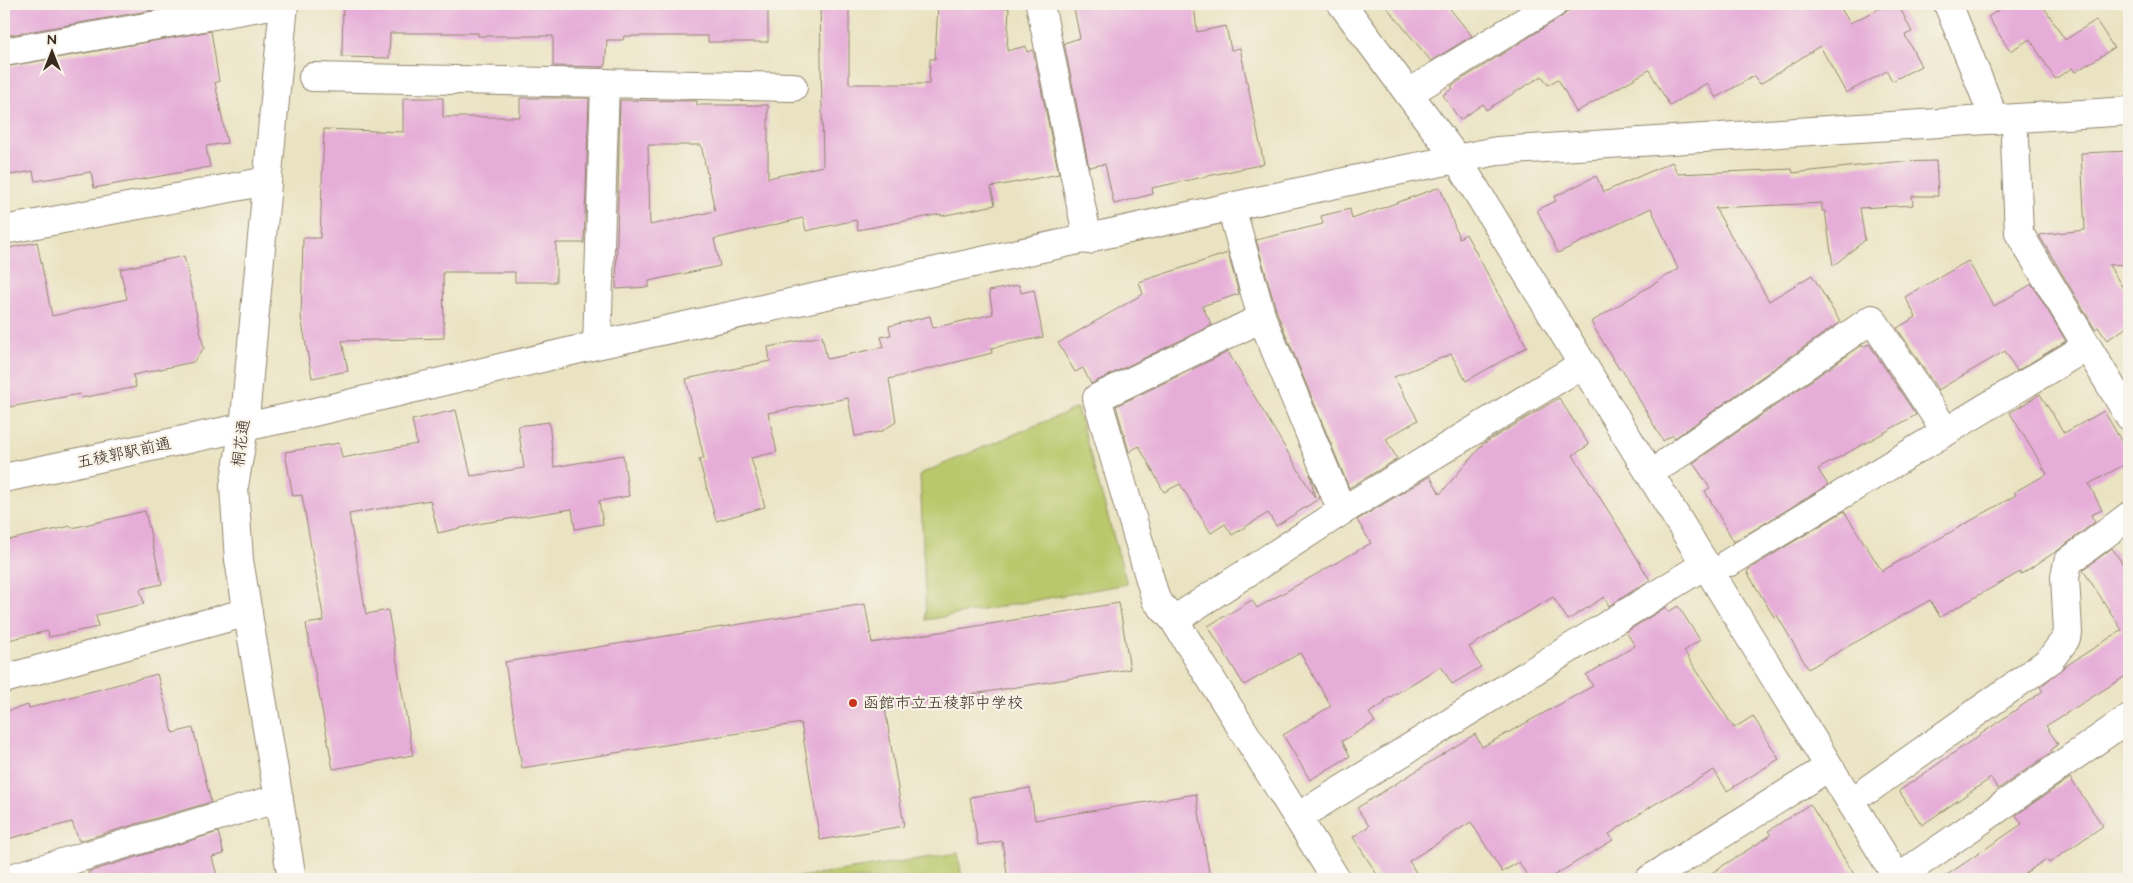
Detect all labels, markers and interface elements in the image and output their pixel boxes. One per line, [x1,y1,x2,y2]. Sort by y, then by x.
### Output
north arrow [28,28,78,78]
text: N [48,30,57,50]
street label: 桐花通 [227,418,255,468]
street label: 五稜郭駅前通 [75,432,173,474]
place label: 函館市立五稜郭中学校 [863,692,1023,714]
marker: 函館市立五稜郭中学校 [847,697,859,709]

